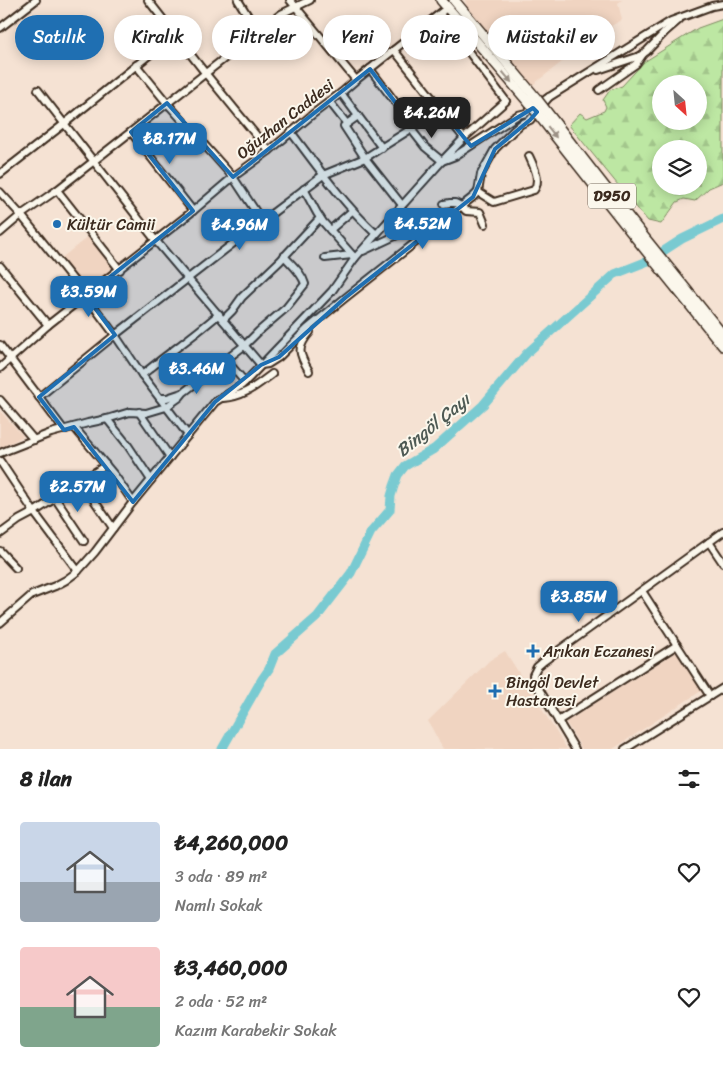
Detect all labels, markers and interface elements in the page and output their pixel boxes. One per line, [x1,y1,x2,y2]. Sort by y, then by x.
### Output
chip: Satılık [15,15,104,60]
chip: Kiralık [114,15,202,60]
chip: Filtreler [212,15,313,60]
chip: Yeni [323,15,391,60]
chip: Daire [401,15,478,60]
chip: Müstakil ev [488,15,615,60]
one-way arrow [502,70,513,83]
street label: Oğuzhan Caddesi [230,71,341,167]
north arrow [652,75,708,130]
map controls [652,75,707,195]
pin: ₺4.26M [391,96,473,139]
text: ₺4.26M [404,98,460,127]
pin: ₺8.17M [129,122,211,165]
text: ₺8.17M [144,124,196,153]
one-way arrow [547,125,557,139]
button: layers [652,140,707,195]
road number: D950 [588,184,636,208]
pin: ₺4.96M [199,208,281,251]
pin: ₺4.52M [382,208,464,250]
text: ₺4.52M [395,209,451,238]
place label: Kültür Camii [67,210,156,239]
text: ₺4.96M [212,210,268,239]
marker: Kültür Camii [51,218,63,230]
pin: ₺3.59M [48,276,130,318]
text: ₺3.59M [61,277,117,306]
pin: ₺3.46M [156,352,238,395]
text: ₺3.46M [170,354,224,383]
water label: Bingöl Çayı [388,383,479,465]
pin: ₺2.57M [37,470,119,513]
text: ₺2.57M [51,472,105,501]
pin: ₺3.85M [538,580,620,623]
text: ₺3.85M [552,582,606,611]
place label: Arıkan Eczanesi [542,637,654,666]
marker: Arıkan Eczanesi [527,645,539,657]
place label: Bingöl Devlet Hastanesi [506,668,599,715]
marker: Bingöl Devlet Hastanesi [488,684,502,698]
text: 8 ilan [20,760,72,798]
icon: filters [675,765,703,793]
text: ₺4,260,000 [175,824,288,862]
icon: home [60,842,120,902]
icon: heart [675,858,703,886]
text: 3 oda · 89 m² [175,862,267,891]
text: Namlı Sokak [175,891,263,920]
text: ₺3,460,000 [175,949,288,987]
icon: home [60,967,120,1027]
icon: heart [675,983,703,1011]
text: 2 oda · 52 m² [175,987,267,1016]
text: Kazım Karabekir Sokak [175,1016,337,1045]

